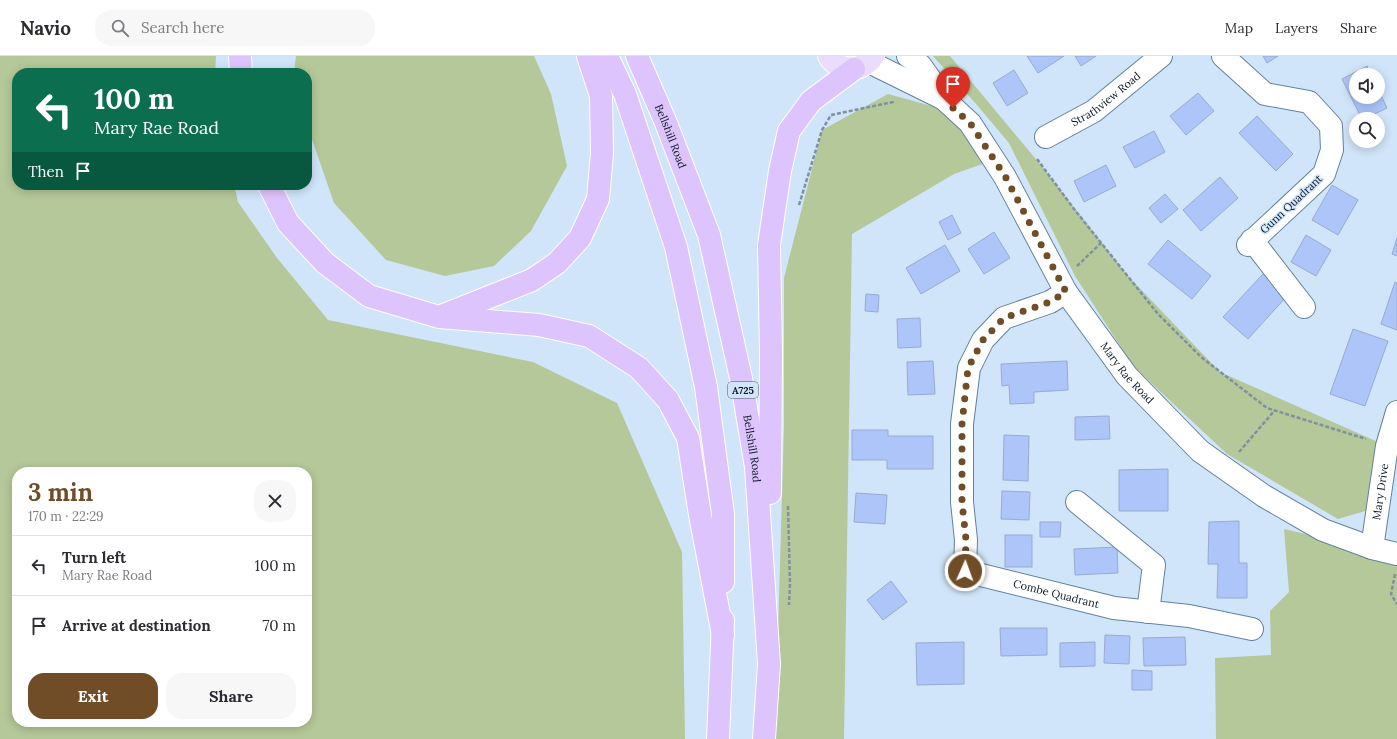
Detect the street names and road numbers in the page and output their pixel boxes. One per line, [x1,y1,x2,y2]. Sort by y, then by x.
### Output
street label: Strathview Road [1068,68,1144,129]
street label: Bellshill Road [652,102,690,171]
street label: Gunn Quadrant [1257,171,1326,236]
street label: Mary Rae Road [1097,339,1157,407]
road number: A725 [728,382,758,398]
street label: Bellshill Road [740,414,764,483]
street label: Mary Drive [1369,462,1391,521]
street label: Combe Quadrant [1012,576,1101,611]

